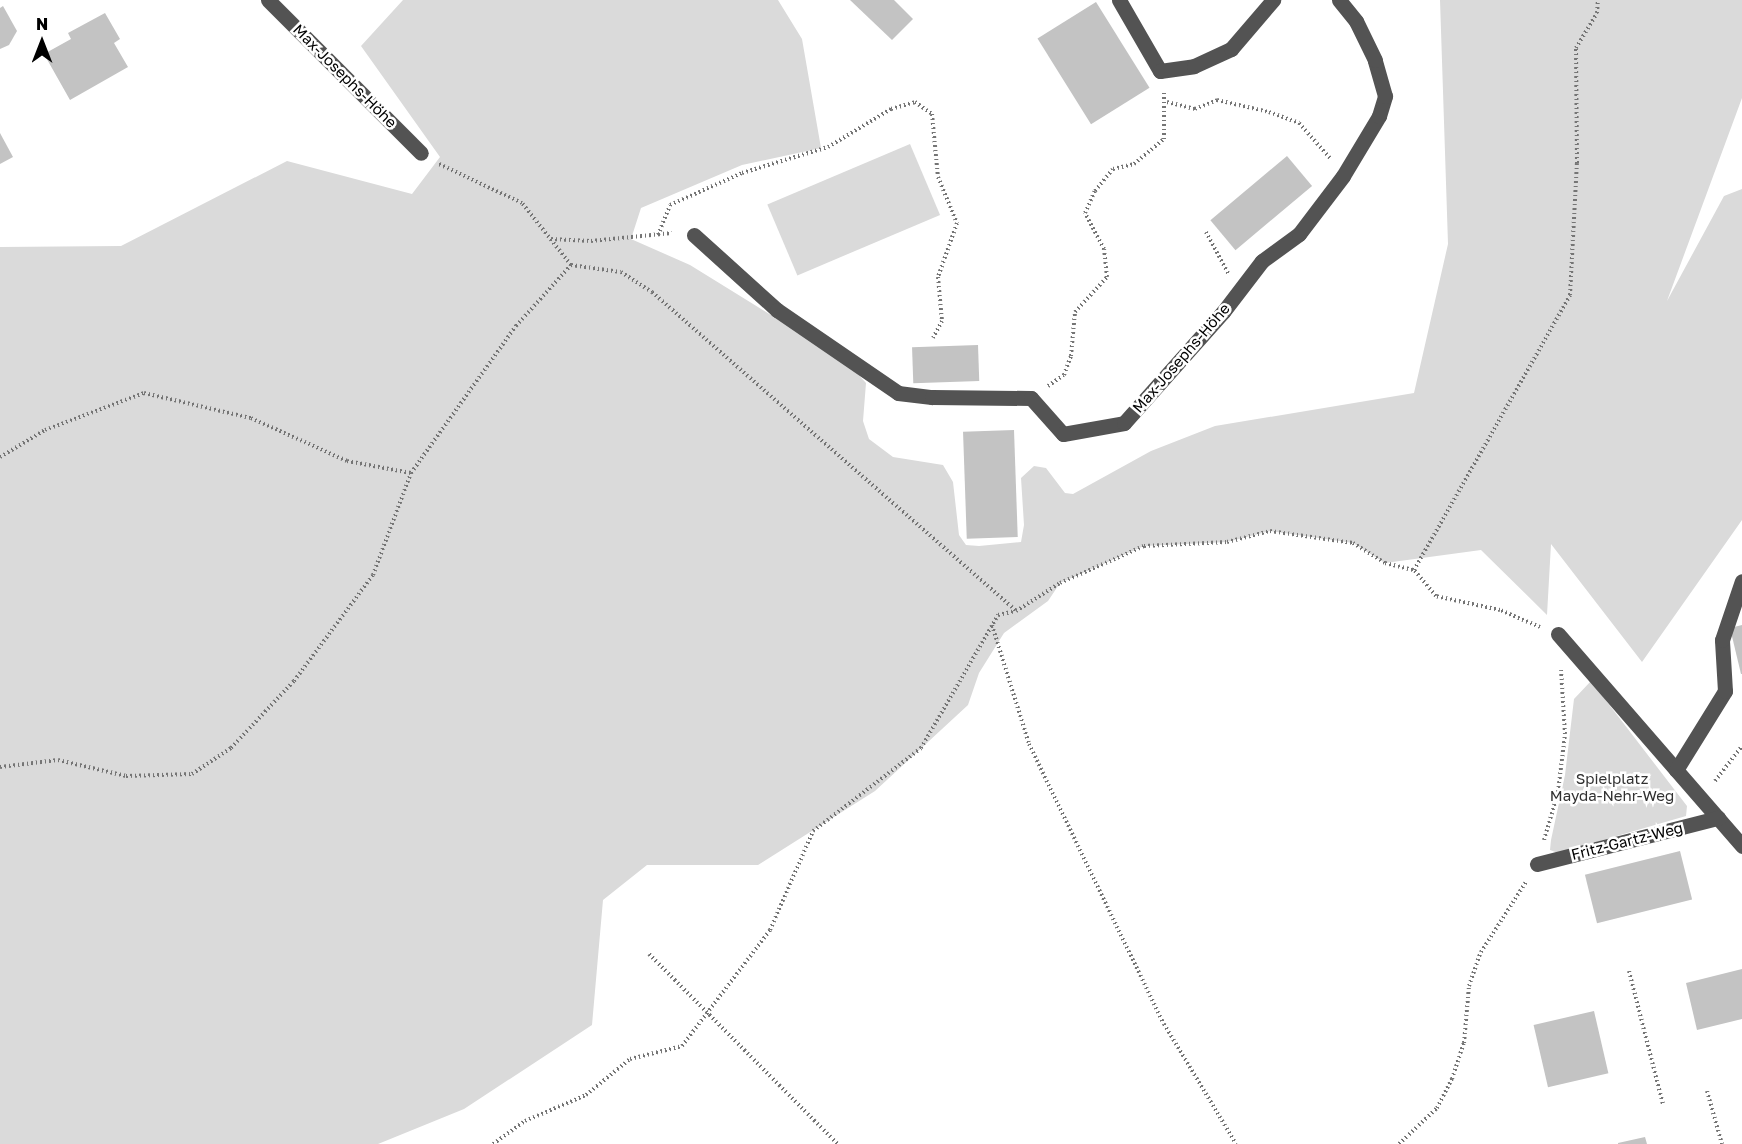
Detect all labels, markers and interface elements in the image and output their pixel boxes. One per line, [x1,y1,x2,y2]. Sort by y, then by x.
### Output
north arrow [12,12,72,72]
text: N [36,14,48,34]
street label: Max-Josephs-Höhe [289,20,401,132]
street label: Max-Josephs-Höhe [1129,300,1233,416]
park label: Spielplatz Mayda-Nehr-Weg [1550,769,1674,804]
street label: Fritz-Gartz-Weg [1569,818,1685,864]

